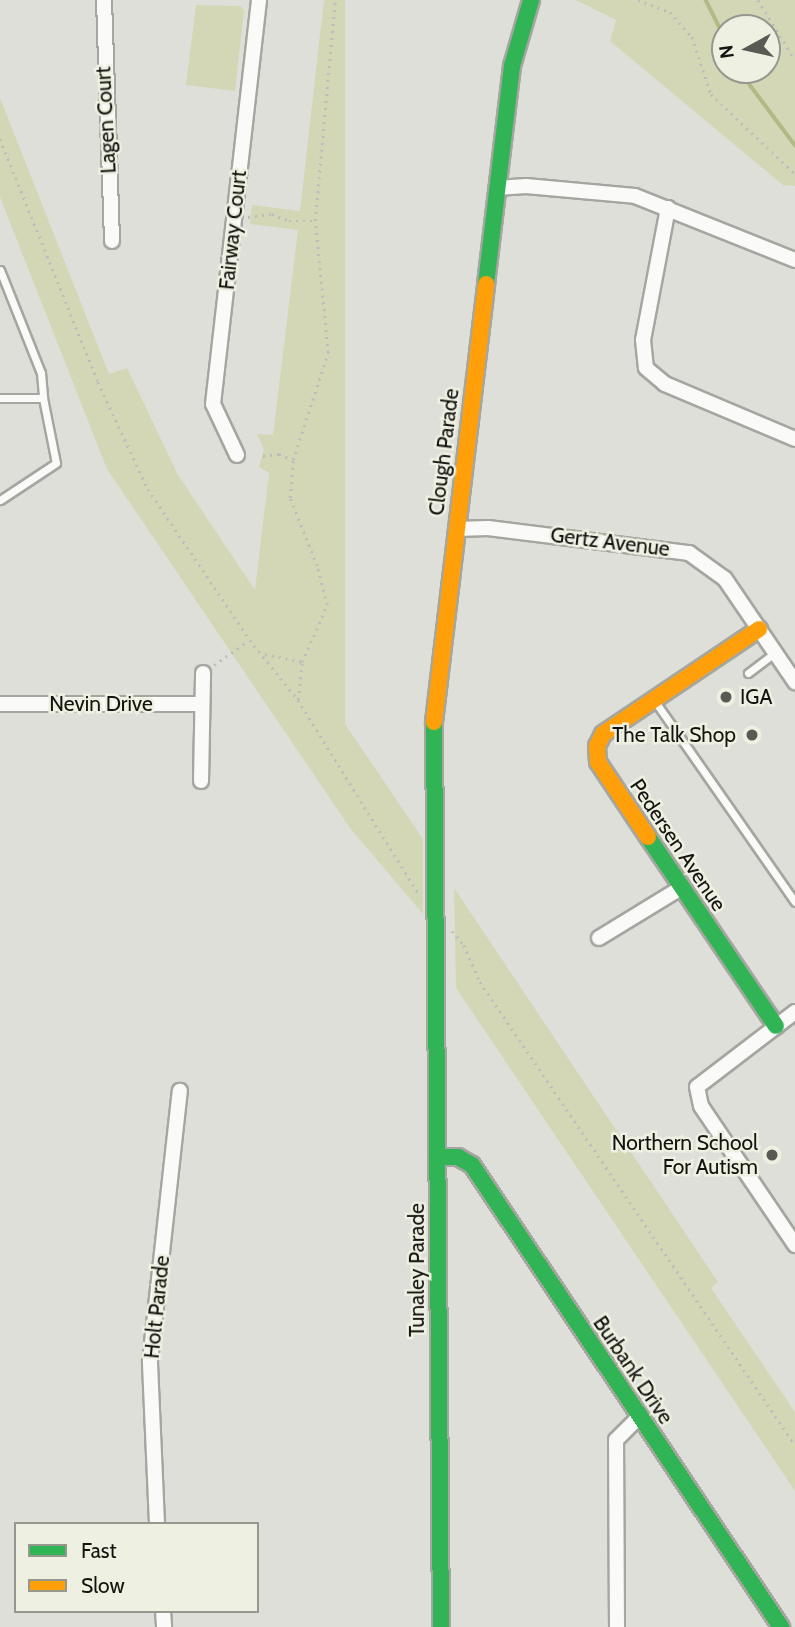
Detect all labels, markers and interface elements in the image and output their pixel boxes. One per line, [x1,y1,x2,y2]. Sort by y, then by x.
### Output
north arrow [711,14,781,84]
text: N [714,43,739,60]
street label: Lagen Court [91,66,121,174]
street label: Fairway Court [214,169,252,291]
street label: Clough Parade [424,387,464,517]
street label: Gertz Avenue [549,522,671,562]
place label: IGA [740,684,772,710]
marker: IGA [718,689,734,705]
street label: Nevin Drive [49,691,153,717]
place label: The Talk Shop [612,722,736,748]
marker: The Talk Shop [742,725,762,745]
street label: Pedersen Avenue [624,774,732,916]
place label: Northern School For Autism [612,1130,758,1180]
marker: Northern School For Autism [764,1147,780,1163]
street label: Tunaley Parade [404,1203,430,1337]
street label: Holt Parade [139,1254,175,1360]
street label: Burbank Drive [588,1311,678,1429]
legend [14,1522,259,1613]
text: Fast [81,1538,117,1563]
text: Slow [81,1573,125,1598]

